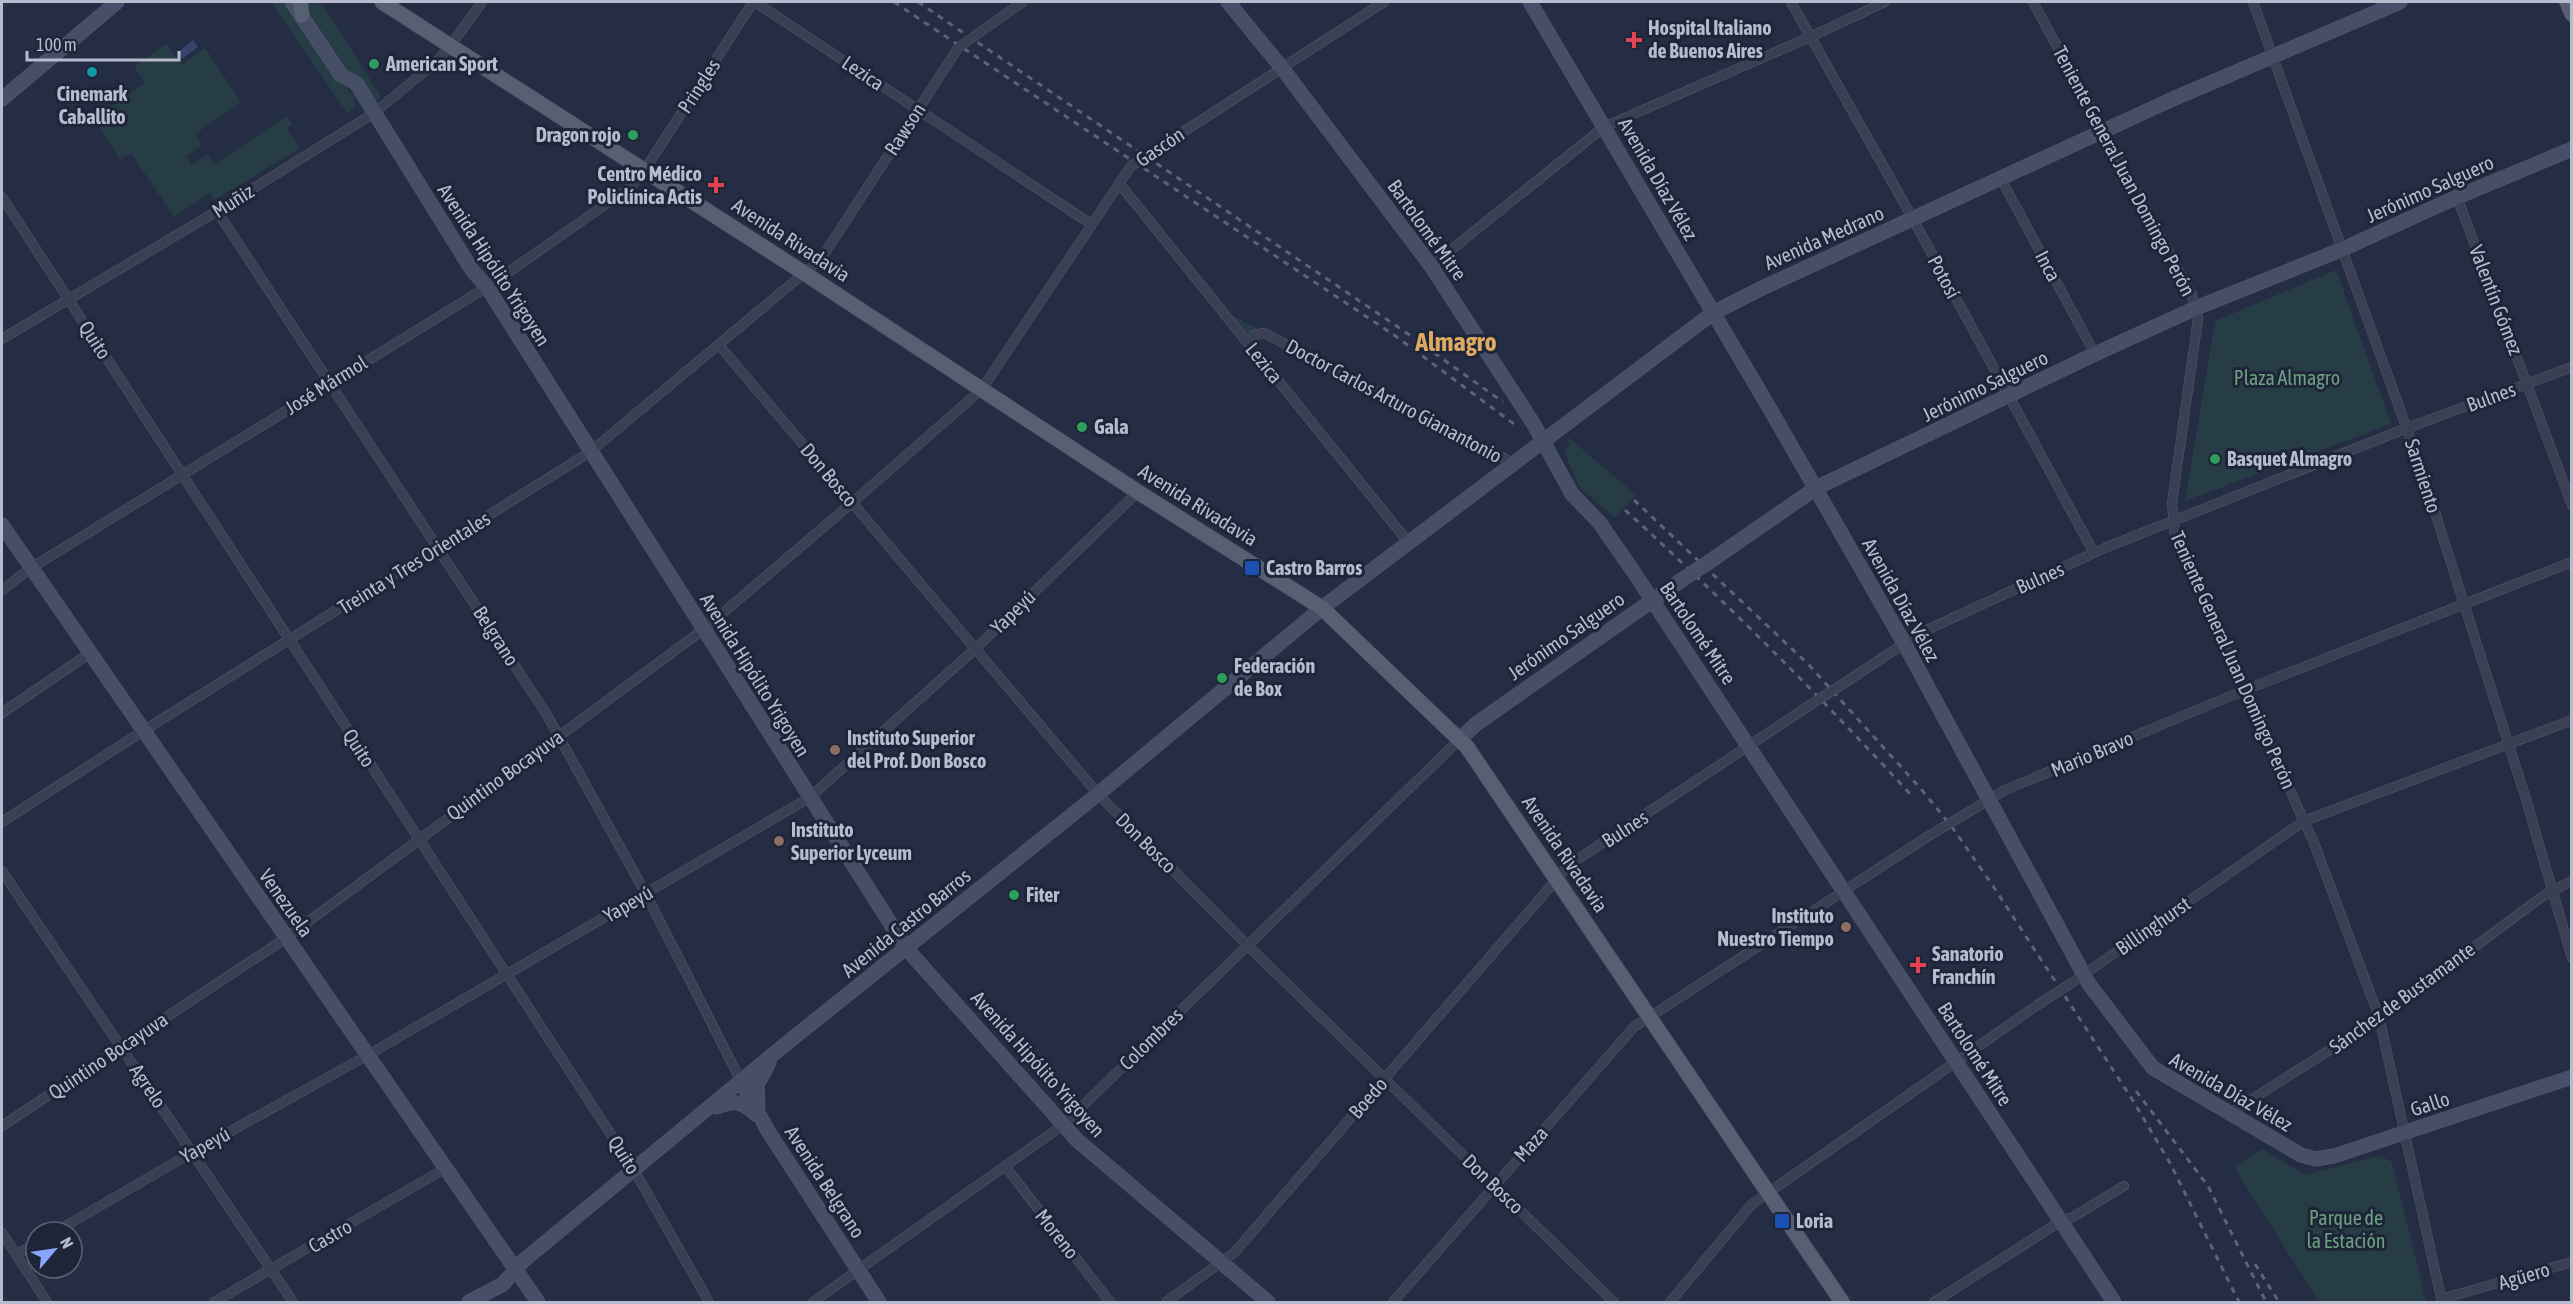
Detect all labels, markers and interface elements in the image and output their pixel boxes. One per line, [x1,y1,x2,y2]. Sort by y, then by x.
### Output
place label: Hospital Italiano de Buenos Aires [1648,16,1772,62]
scale bar [27,24,178,62]
marker: Hospital Italiano de Buenos Aires [1625,31,1643,49]
text: 100 m [36,34,77,55]
street label: Teniente General Juan Domingo Perón [2049,42,2200,300]
street label: Lezica [838,50,888,95]
place label: American Sport [385,52,498,75]
street label: Pringles [673,54,725,117]
marker: American Sport [367,57,381,71]
marker: Cinemark Caballito [85,65,99,79]
place label: Cinemark Caballito [57,82,128,128]
street label: Rawson [879,98,930,159]
street label: Avenida Díaz Vélez [1614,113,1703,244]
street label: Gascón [1131,122,1188,171]
place label: Dragon rojo [536,123,621,146]
marker: Dragon rojo [626,128,640,142]
street label: Jerónimo Salguero [2363,150,2497,227]
place label: Centro Médico Policlínica Actis [587,162,702,208]
street label: Bartolomé Mitre [1383,175,1472,285]
marker: Centro Médico Policlínica Actis [707,176,725,194]
street label: Muñiz [208,179,258,222]
street label: Avenida Hipólito Yrigoyen [434,180,555,350]
street label: Avenida Rivadavia [728,193,854,286]
street label: Avenida Medrano [1760,201,1887,274]
street label: Valentín Gómez [2465,242,2528,358]
street label: Inca [2031,246,2066,285]
street label: Potosí [1924,251,1965,303]
street label: Quito [75,316,116,363]
district label: Almagro [1414,327,1497,357]
street label: Doctor Carlos Arturo Gianantonio [1282,334,1506,467]
street label: Lezica [1241,338,1288,388]
street label: Jerónimo Salguero [1918,345,2051,426]
street label: José Mármol [280,350,372,419]
park label: Plaza Almagro [2234,366,2340,389]
street label: Bulnes [2463,377,2518,416]
place label: Gala [1094,415,1129,438]
marker: Gala [1075,420,1089,434]
street label: Sarmiento [2401,436,2446,516]
street label: Don Bosco [796,438,863,511]
place label: Basquet Almagro [2227,447,2352,470]
marker: Basquet Almagro [2208,452,2222,466]
street label: Avenida Rivadavia [1135,459,1262,550]
street label: Treinta y Tres Orientales [333,506,494,619]
street label: Teniente General Juan Domingo Perón [2166,527,2301,792]
street label: Avenida Díaz Vélez [1858,534,1945,665]
place label: Castro Barros [1266,556,1362,579]
street label: Bulnes [2012,557,2067,598]
marker: Castro Barros [1243,559,1261,577]
street label: Bartolomé Mitre [1656,577,1741,688]
street label: Yapeyú [986,585,1040,638]
street label: Jerónimo Salguero [1503,587,1628,684]
street label: Avenida Hipólito Yrigoyen [696,589,815,761]
street label: Belgrano [469,602,524,670]
place label: Federación de Box [1234,654,1315,700]
marker: Federación de Box [1215,671,1229,685]
street label: Quito [339,724,380,771]
street label: Quintino Bocayuva [442,725,568,825]
place label: Instituto Superior del Prof. Don Bosco [847,726,986,772]
street label: Mario Bravo [2047,726,2136,781]
marker: Instituto Superior del Prof. Don Bosco [828,743,842,757]
street label: Avenida Rivadavia [1518,791,1613,916]
street label: Bulnes [1597,805,1652,852]
street label: Don Bosco [1111,808,1181,878]
place label: Instituto Superior Lyceum [791,818,912,864]
marker: Instituto Superior Lyceum [772,834,786,848]
street label: Venezuela [255,864,318,941]
street label: Avenida Castro Barros [837,864,975,982]
street label: Yapeyú [599,880,657,927]
place label: Fiter [1026,883,1060,906]
marker: Fiter [1007,888,1021,902]
street label: Billinghurst [2111,891,2195,960]
place label: Instituto Nuestro Tiempo [1717,904,1834,950]
marker: Instituto Nuestro Tiempo [1839,920,1853,934]
street label: Sánchez de Bustamante [2325,937,2479,1058]
place label: Sanatorio Franchín [1932,942,2004,988]
marker: Sanatorio Franchín [1909,956,1927,974]
street label: Avenida Hipólito Yrigoyen [967,986,1110,1141]
street label: Bartolomé Mitre [1933,998,2017,1110]
street label: Colombres [1114,1003,1187,1074]
street label: Quintino Bocayuva [44,1007,172,1104]
street label: Avenida Díaz Vélez [2166,1047,2297,1136]
street label: Agrelo [125,1059,171,1112]
street label: Boedo [1344,1072,1392,1123]
street label: Gallo [2407,1086,2452,1121]
street label: Avenida Belgrano [781,1121,870,1242]
street label: Maza [1509,1121,1552,1166]
street label: Yapeyú [176,1122,234,1168]
street label: Quito [604,1131,645,1178]
street label: Don Bosco [1458,1149,1529,1218]
street label: Moreno [1031,1204,1084,1263]
park label: Parque de la Estación [2306,1206,2386,1252]
place label: Loria [1796,1209,1833,1232]
marker: Loria [1773,1212,1791,1230]
street label: Castro [304,1214,356,1257]
north arrow [24,1220,84,1280]
text: N [57,1234,77,1251]
street label: Agüero [2495,1257,2552,1294]

